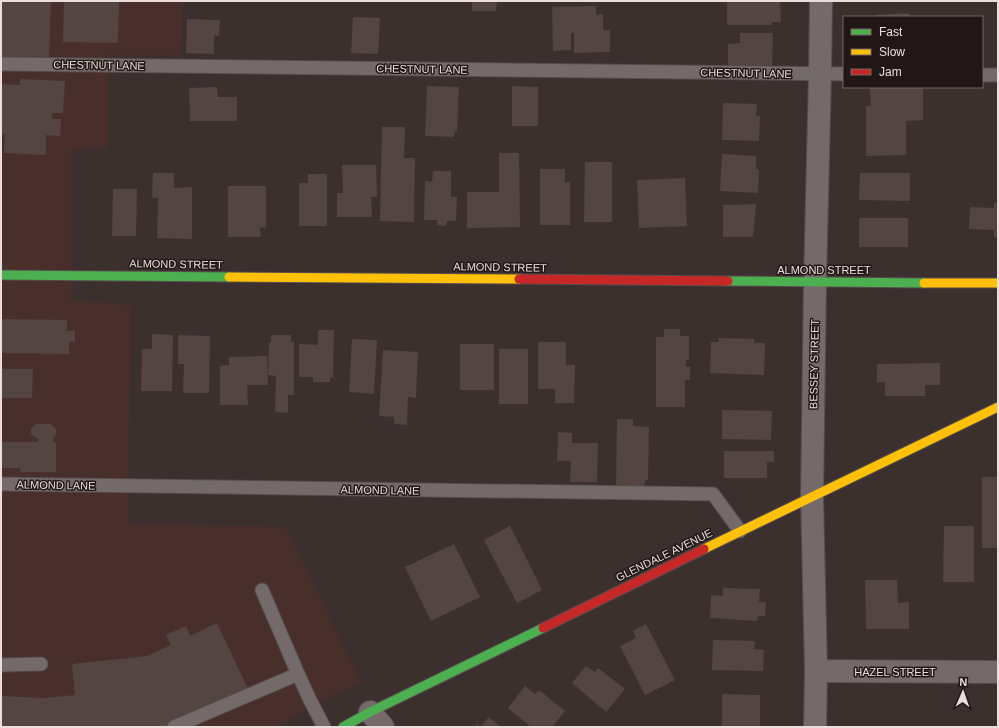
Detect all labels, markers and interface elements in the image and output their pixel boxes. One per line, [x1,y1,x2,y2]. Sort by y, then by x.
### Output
legend [843,16,983,88]
text: Fast [879,25,903,39]
text: Slow [879,45,905,59]
street label: CHESTNUT LANE [53,58,145,72]
street label: CHESTNUT LANE [376,62,468,76]
text: Jam [879,65,902,79]
street label: CHESTNUT LANE [700,66,792,80]
street label: ALMOND STREET [129,257,223,271]
street label: ALMOND STREET [453,260,547,274]
street label: ALMOND STREET [777,264,871,276]
street label: BESSEY STREET [807,318,821,409]
street label: ALMOND LANE [16,478,96,492]
street label: ALMOND LANE [340,483,420,497]
street label: GLENDALE AVENUE [614,526,714,584]
street label: HAZEL STREET [854,666,936,678]
north arrow [943,672,983,712]
text: N [959,676,968,688]

